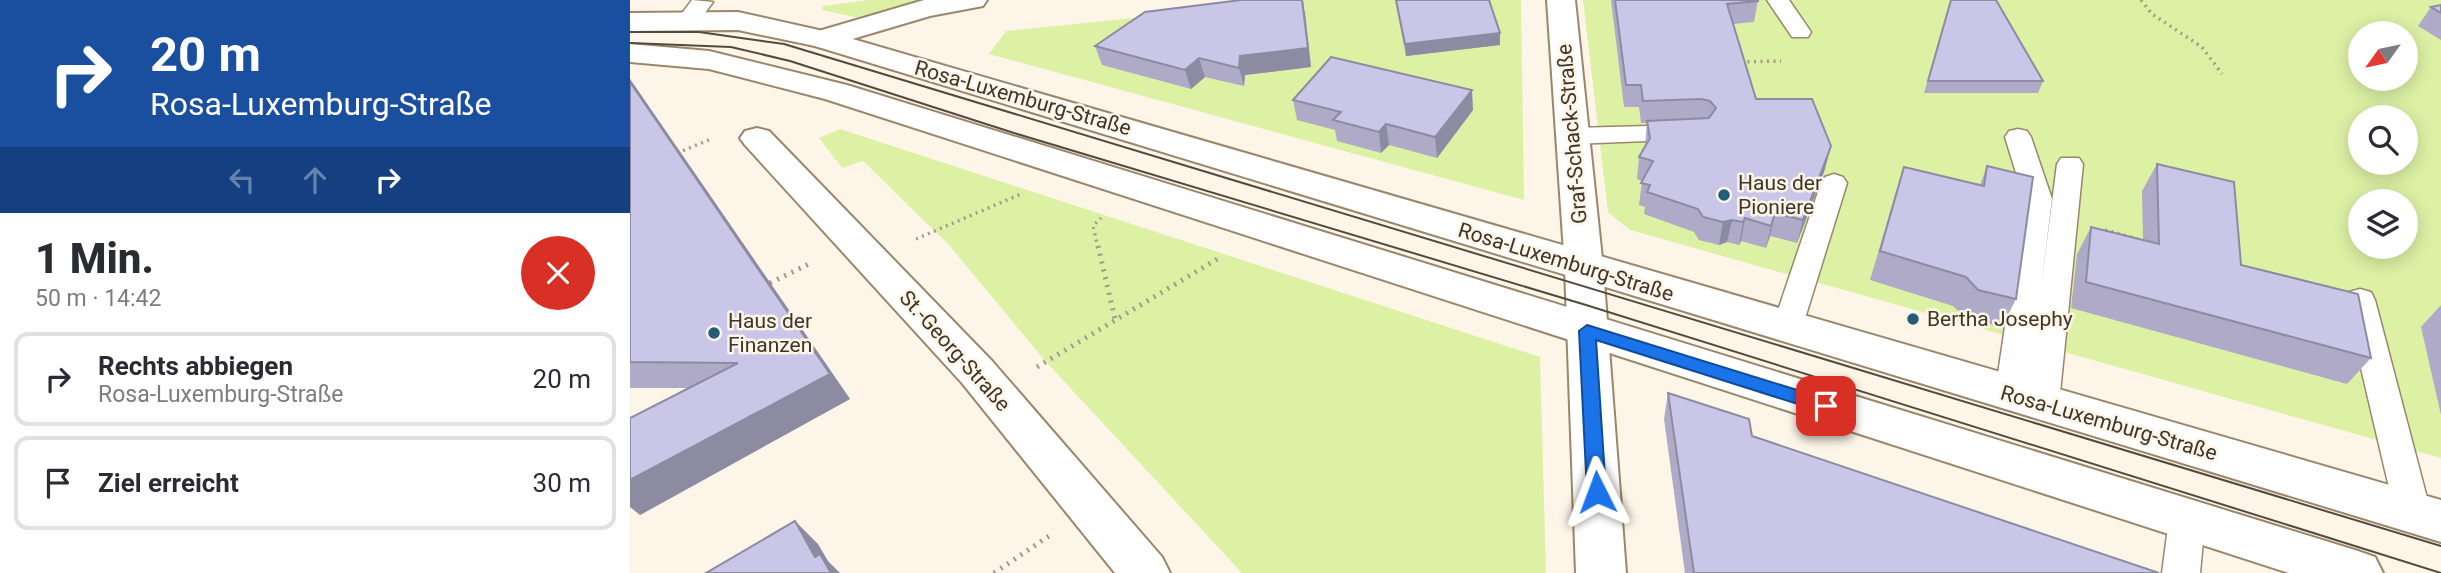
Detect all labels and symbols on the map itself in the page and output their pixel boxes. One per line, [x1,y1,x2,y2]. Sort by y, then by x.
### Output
north arrow [2348,21,2418,91]
street label: Graf-Schack-Straße [1552,43,1592,225]
street label: Rosa-Luxemburg-Straße [912,56,1134,140]
place label: Haus der Pioniere [1738,171,1822,219]
marker: Haus der Pioniere [1716,187,1732,203]
street label: Rosa-Luxemburg-Straße [1455,218,1677,306]
street label: St.-Georg-Straße [895,286,1015,416]
place label: Bertha Josephy [1927,307,2073,331]
place label: Haus der Finanzen [728,309,812,357]
marker: Bertha Josephy [1905,311,1921,327]
marker: Haus der Finanzen [706,325,722,341]
pin [1796,376,1856,436]
street label: Rosa-Luxemburg-Straße [1998,381,2220,465]
position arrow [1560,455,1634,529]

